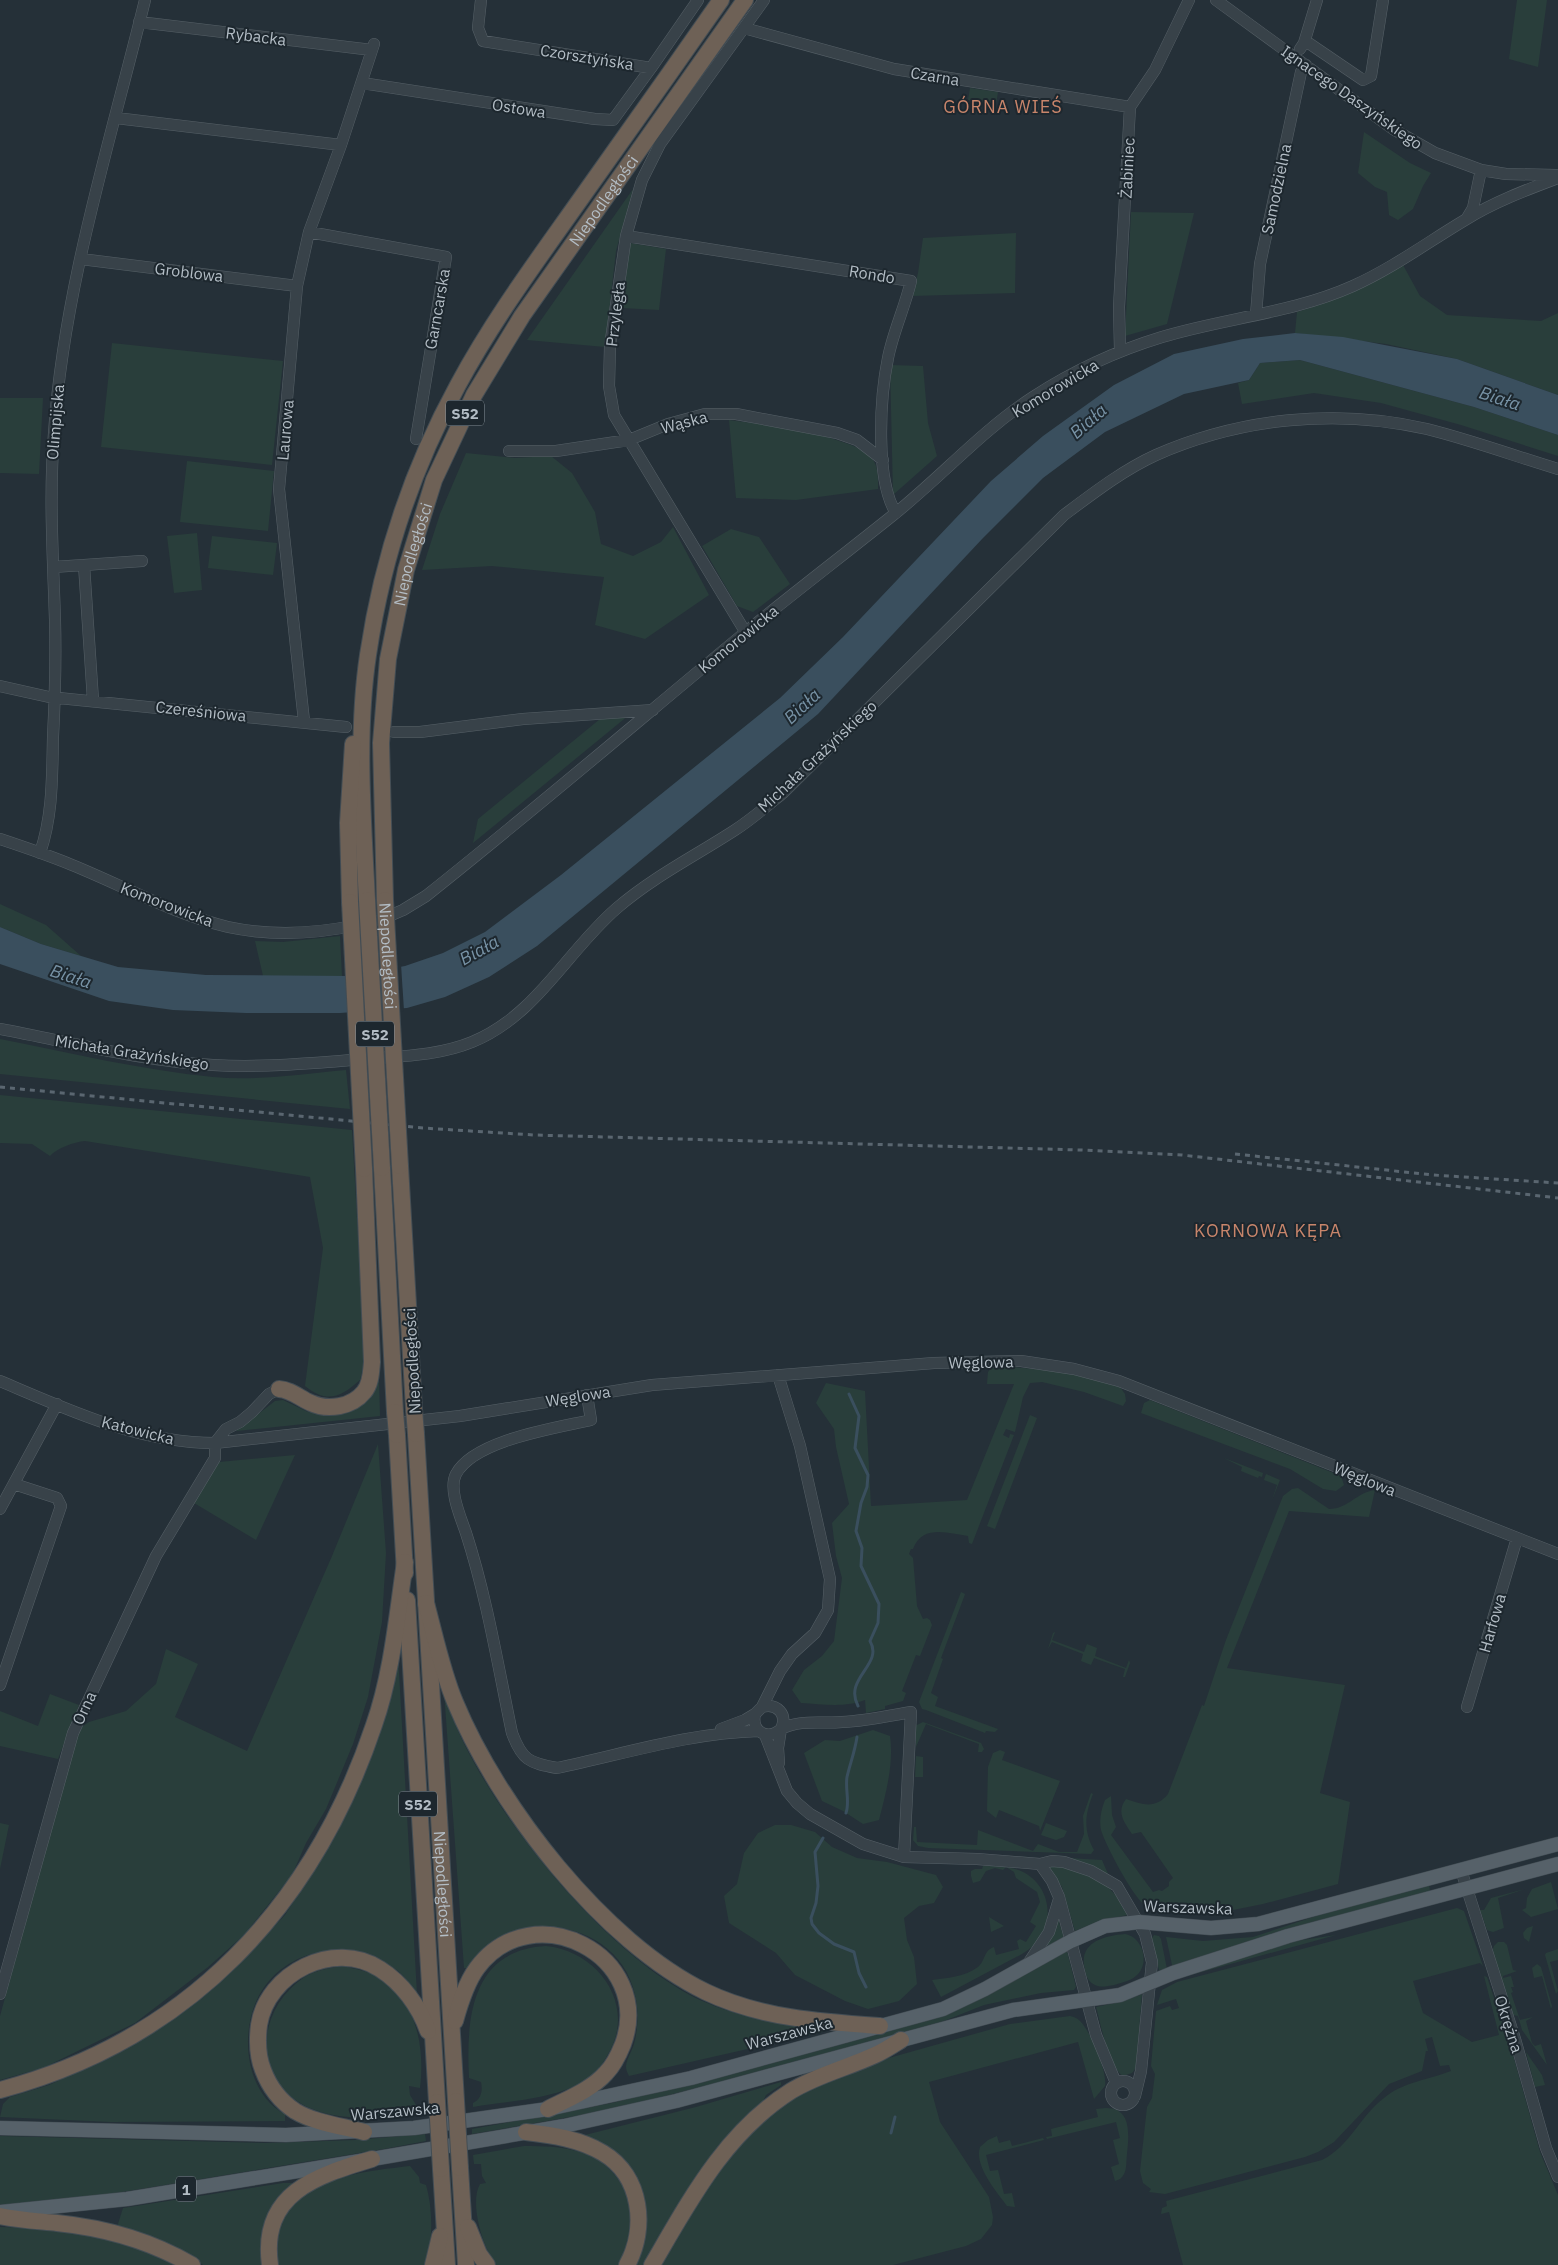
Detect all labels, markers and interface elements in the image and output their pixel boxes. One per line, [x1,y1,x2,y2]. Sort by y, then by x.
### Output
street label: Rybacka [225,22,288,50]
street label: Czorsztyńska [539,40,636,74]
street label: Ignacego Daszyńskiego [1277,41,1427,153]
street label: Czarna [909,62,961,90]
street label: Ostowa [491,94,548,122]
district label: GÓRNA WIEŚ [943,95,1063,118]
street label: Żabiniec [1115,137,1139,199]
street label: Samodzielna [1257,141,1295,236]
street label: Niepodległości [565,151,642,250]
street label: Groblowa [153,258,225,286]
street label: Rondo [848,261,896,288]
street label: Garncarska [420,267,454,351]
street label: Przyległa [601,280,629,348]
street label: Komorowicka [1008,354,1102,422]
water label: Biała [1477,381,1523,415]
street label: Olimpijska [42,383,68,461]
street label: Laurowa [272,398,298,461]
water label: Biała [1065,399,1111,443]
road number: S52 [446,400,484,426]
street label: Wąska [659,406,710,438]
street label: Niepodległości [389,500,436,608]
street label: Komorowicka [694,600,783,677]
water label: Biała [779,683,825,729]
street label: Czereśniowa [155,696,248,726]
street label: Michała Grażyńskiego [753,696,881,816]
street label: Komorowicka [118,877,217,931]
street label: Niepodległości [375,902,401,1010]
water label: Biała [455,930,503,970]
water label: Biała [48,959,94,993]
road number: S52 [356,1022,394,1046]
street label: Michała Grażyńskiego [54,1030,211,1074]
district label: KORNOWA KĘPA [1194,1219,1342,1242]
street label: Niepodległości [399,1307,425,1415]
street label: Węglowa [948,1351,1014,1373]
street label: Węglowa [544,1381,612,1411]
street label: Katowicka [100,1411,177,1449]
street label: Węglowa [1331,1458,1399,1501]
street label: Harfowa [1474,1591,1510,1655]
street label: Orna [68,1688,101,1728]
road number: S52 [399,1792,437,1816]
street label: Niepodległości [430,1830,456,1938]
street label: Warszawska [1143,1895,1233,1919]
street label: Okrężna [1490,1993,1528,2056]
street label: Warszawska [743,2012,835,2054]
street label: Warszawska [350,2097,441,2125]
road number: 1 [176,2176,196,2202]

